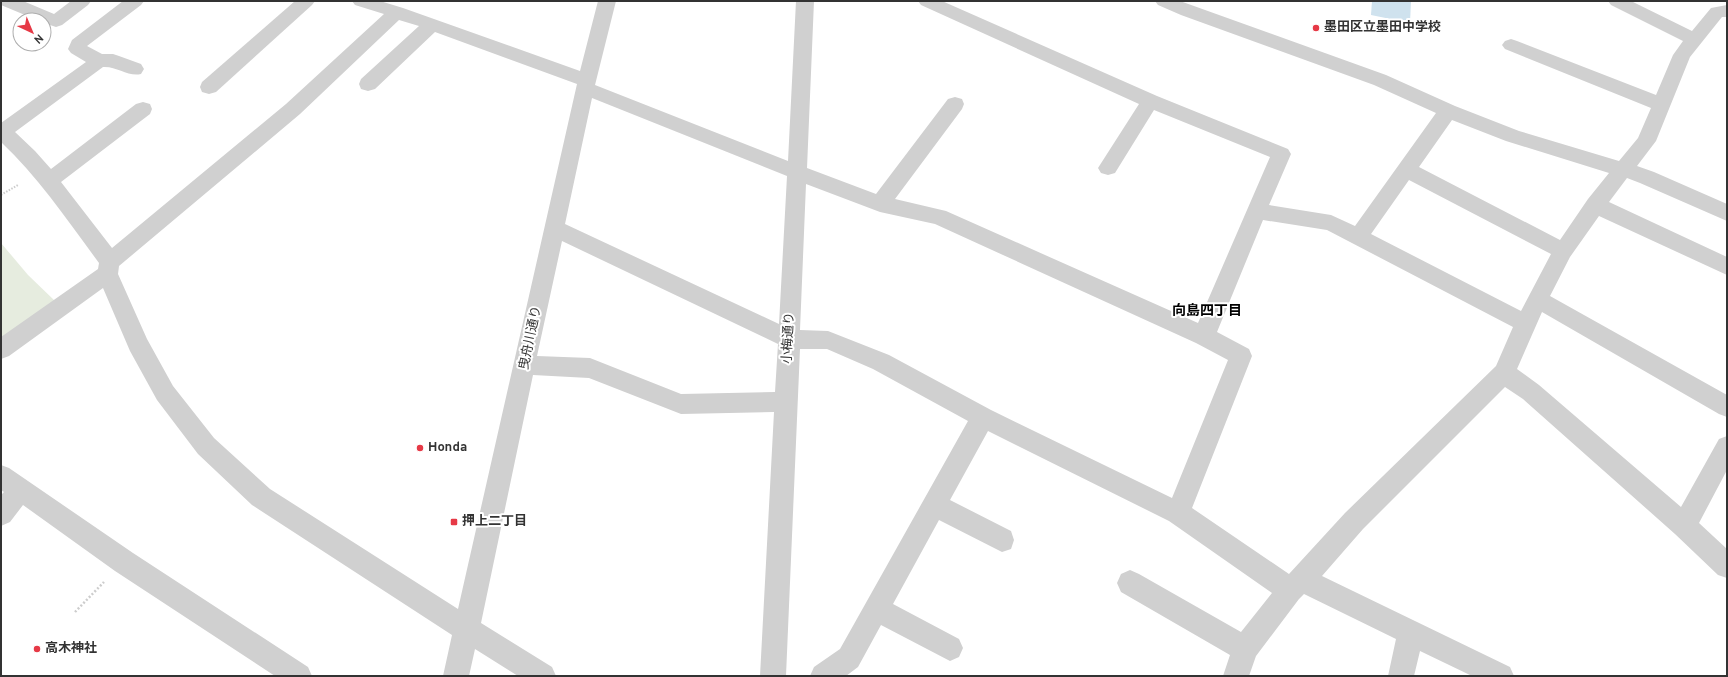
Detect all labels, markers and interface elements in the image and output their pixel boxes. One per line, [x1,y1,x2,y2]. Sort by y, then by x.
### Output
north arrow [12,12,52,52]
place label: 墨田区立墨田中学校 [1324,19,1441,36]
marker: 墨田区立墨田中学校 [1311,23,1321,33]
text: N [31,31,46,46]
district label: 向島四丁目 [1172,303,1242,320]
street label: 曳舟川通り [516,305,546,371]
street label: 小梅通り [780,312,798,364]
place label: Honda [428,440,467,456]
marker: Honda [415,443,425,453]
place label: 押上二丁目 [462,514,527,530]
marker: 押上二丁目 [449,517,459,527]
place label: 高木神社 [45,640,97,657]
marker: 高木神社 [32,644,42,654]

